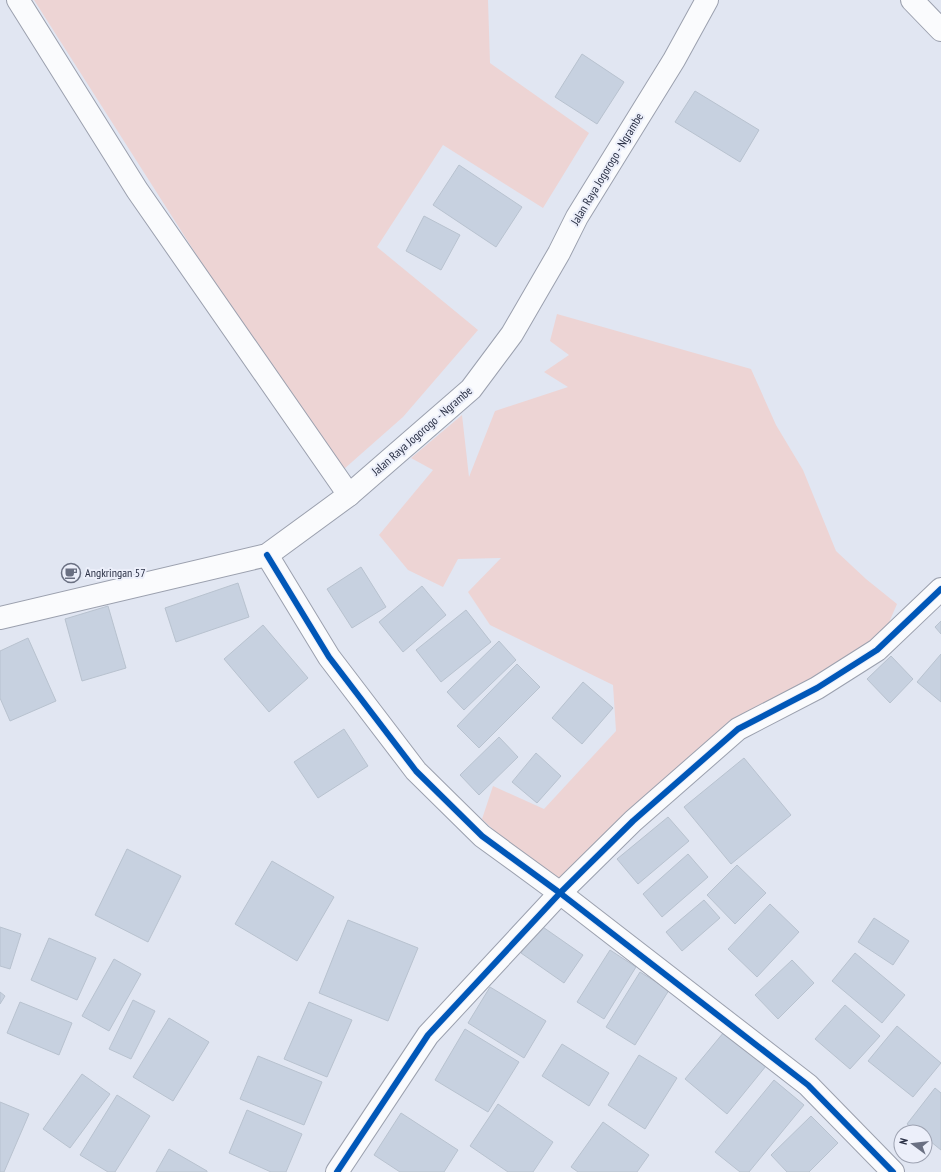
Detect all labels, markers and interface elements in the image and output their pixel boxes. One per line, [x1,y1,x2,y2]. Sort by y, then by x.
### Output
street label: Jalan Raya Jogorogo - Ngrambe [567,110,646,228]
street label: Jalan Raya Jogorogo - Ngrambe [368,383,475,479]
cafe icon: Angkringan 57 [60,562,82,584]
place label: Angkringan 57 [85,565,146,580]
north arrow [893,1124,933,1164]
text: N [896,1137,911,1146]

